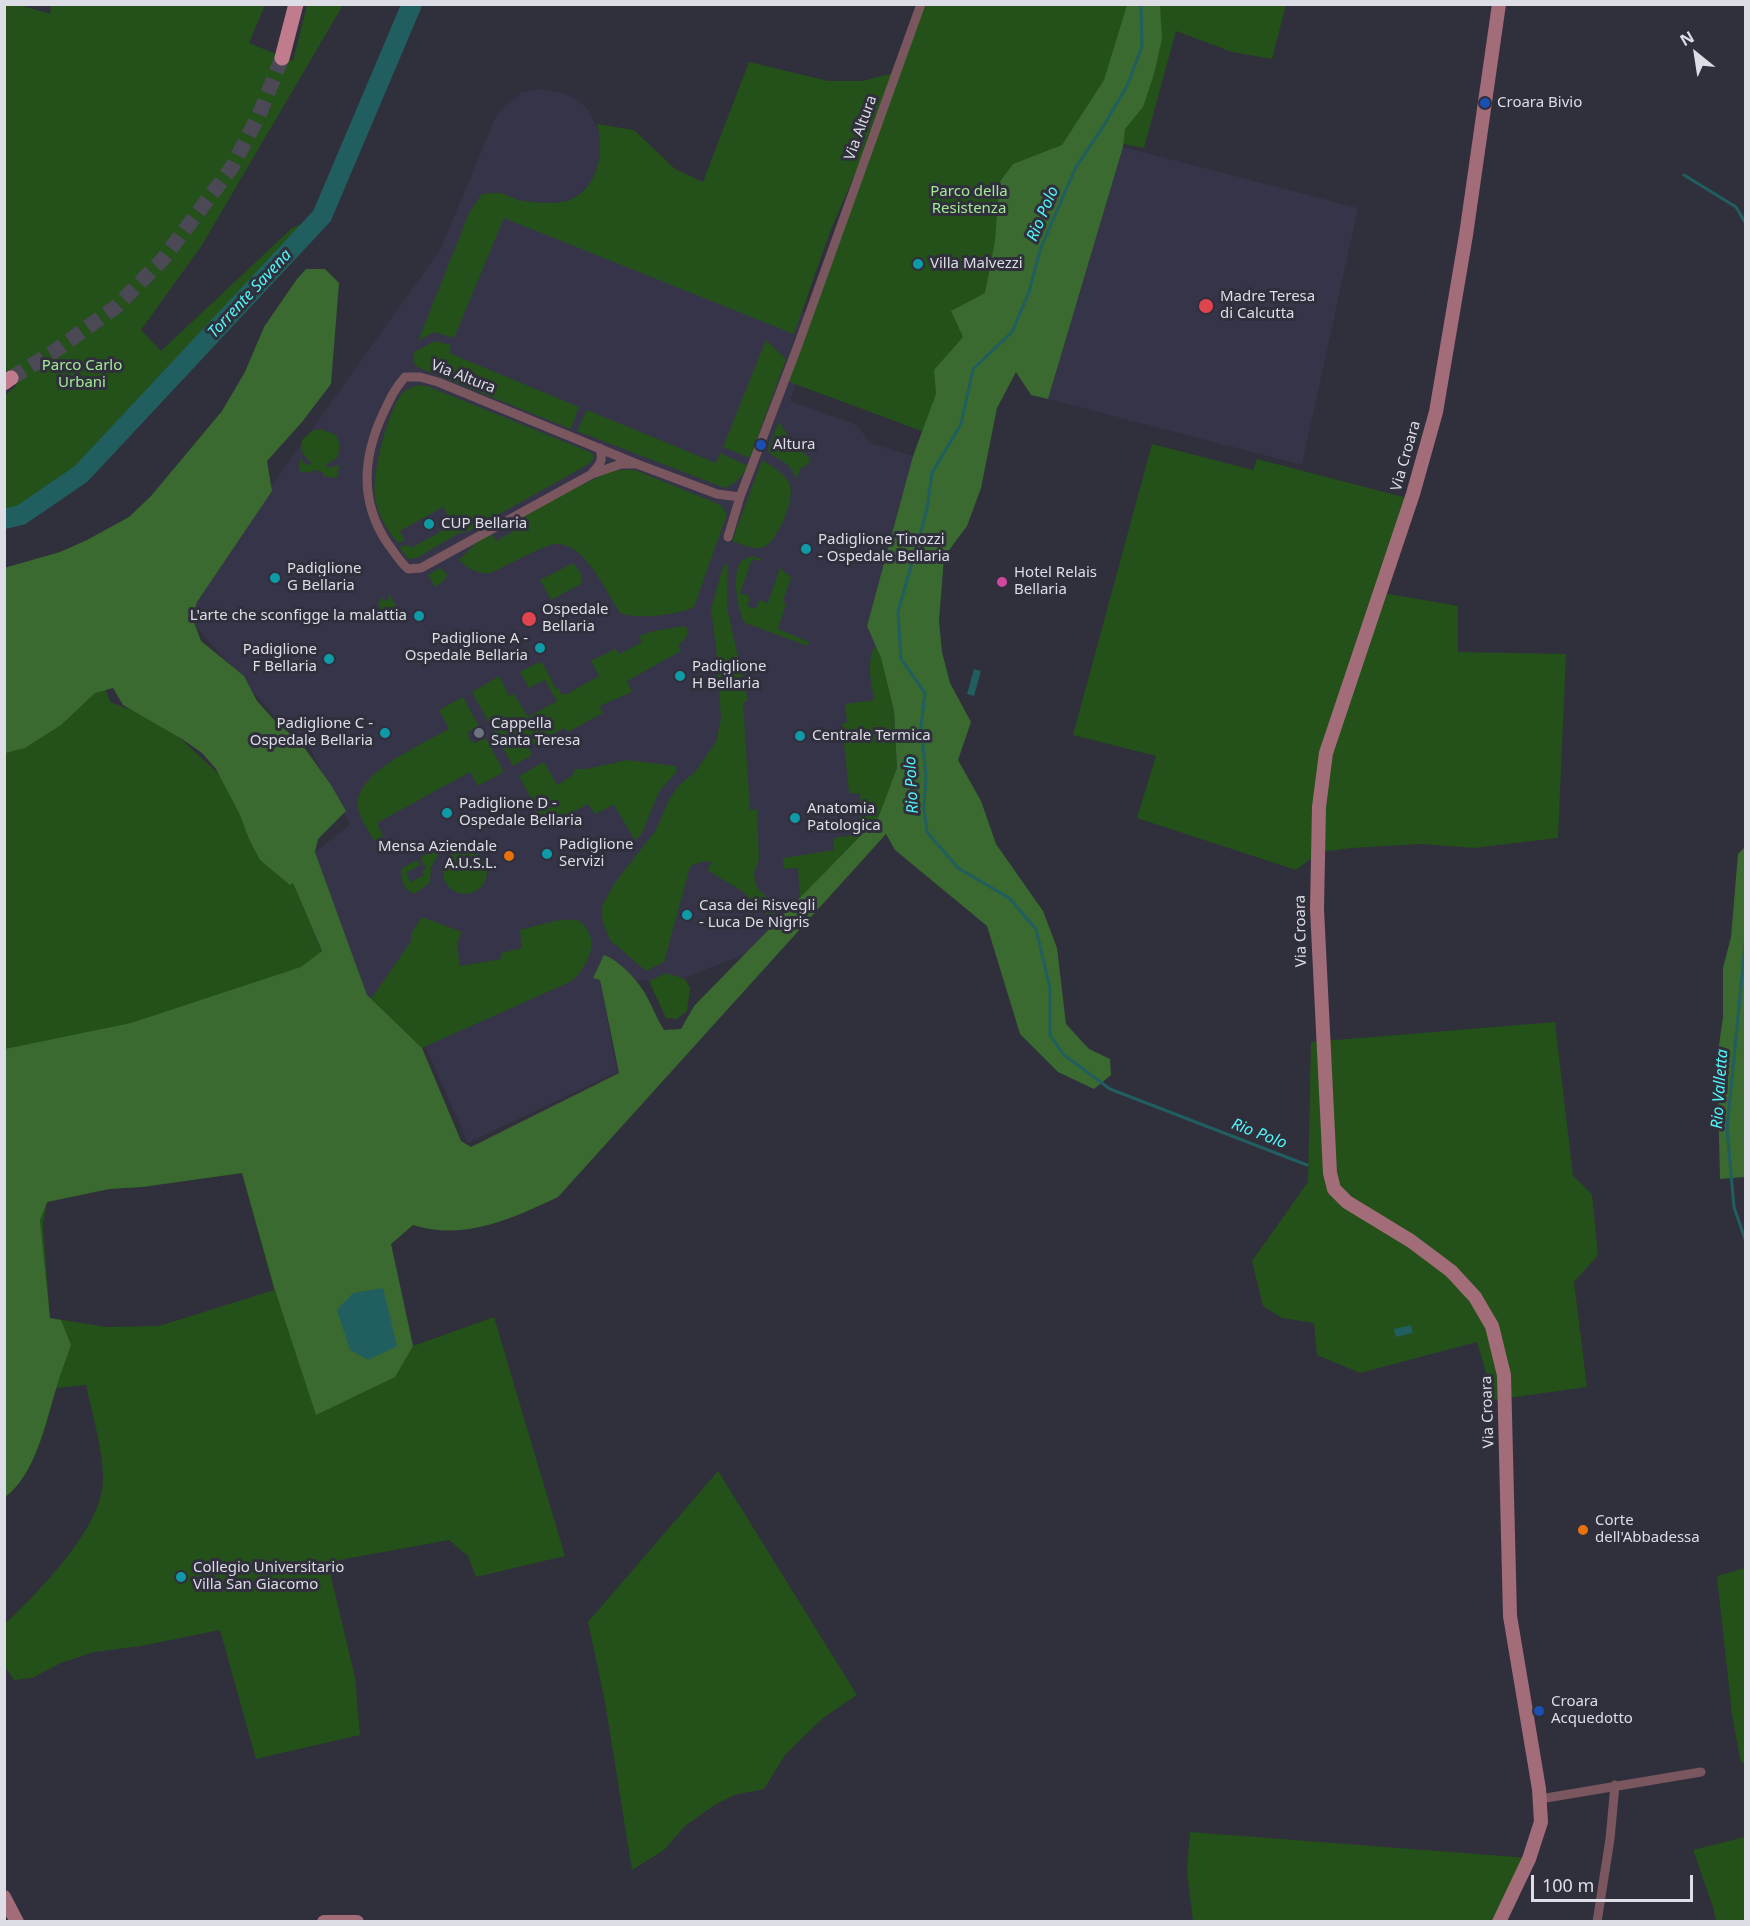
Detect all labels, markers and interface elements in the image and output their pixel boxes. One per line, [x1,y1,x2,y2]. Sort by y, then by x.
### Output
north arrow [1666,24,1726,84]
text: N [1676,26,1698,51]
street label: Via Altura [841,93,881,163]
place label: Croara Bivio [1497,94,1582,112]
marker: Croara Bivio [1478,96,1492,110]
park label: Parco della Resistenza [930,183,1008,218]
water label: Rio Polo [1023,184,1063,244]
water label: Torrente Savena [204,246,296,342]
place label: Villa Malvezzi [930,255,1023,273]
marker: Villa Malvezzi [911,257,925,271]
place label: Madre Teresa di Calcutta [1220,288,1315,323]
marker: Madre Teresa di Calcutta [1197,297,1215,315]
street label: Via Altura [428,356,498,398]
park label: Parco Carlo Urbani [42,357,122,392]
street label: Via Croara [1387,419,1425,493]
place label: Altura [773,436,815,454]
marker: Altura [754,438,768,452]
place label: CUP Bellaria [441,515,527,533]
marker: CUP Bellaria [422,517,436,531]
place label: Padiglione Tinozzi - Ospedale Bellaria [818,531,950,566]
marker: Padiglione Tinozzi - Ospedale Bellaria [799,542,813,556]
place label: Padiglione G Bellaria [287,560,361,595]
place label: Hotel Relais Bellaria [1014,564,1097,599]
marker: Padiglione G Bellaria [268,571,282,585]
marker: Hotel Relais Bellaria [995,575,1009,589]
place label: Ospedale Bellaria [542,601,609,636]
place label: L'arte che sconfigge la malattia [190,607,407,625]
marker: L'arte che sconfigge la malattia [412,609,426,623]
marker: Ospedale Bellaria [520,610,538,628]
place label: Padiglione A - Ospedale Bellaria [405,630,528,665]
place label: Padiglione F Bellaria [243,641,317,676]
marker: Padiglione A - Ospedale Bellaria [533,641,547,655]
marker: Padiglione F Bellaria [322,652,336,666]
place label: Padiglione H Bellaria [692,658,766,693]
marker: Padiglione H Bellaria [673,669,687,683]
place label: Padiglione C - Ospedale Bellaria [250,715,373,750]
place label: Cappella Santa Teresa [491,715,580,750]
marker: Padiglione C - Ospedale Bellaria [378,726,392,740]
marker: Cappella Santa Teresa [472,726,486,740]
place label: Centrale Termica [812,727,931,745]
marker: Centrale Termica [793,729,807,743]
water label: Rio Polo [901,756,923,814]
place label: Padiglione D - Ospedale Bellaria [459,795,582,830]
place label: Anatomia Patologica [807,800,881,835]
marker: Padiglione D - Ospedale Bellaria [440,806,454,820]
marker: Anatomia Patologica [788,811,802,825]
place label: Padiglione Servizi [559,836,633,871]
place label: Mensa Aziendale A.U.S.L. [378,838,497,873]
marker: Padiglione Servizi [540,847,554,861]
marker: Mensa Aziendale A.U.S.L. [502,849,516,863]
street label: Via Croara [1291,895,1311,967]
place label: Casa dei Risvegli - Luca De Nigris [699,897,815,932]
marker: Casa dei Risvegli - Luca De Nigris [680,908,694,922]
water label: Rio Valletta [1708,1048,1732,1130]
water label: Rio Polo [1229,1115,1289,1153]
street label: Via Croara [1478,1376,1498,1448]
place label: Corte dell'Abbadessa [1595,1512,1700,1547]
marker: Corte dell'Abbadessa [1576,1523,1590,1537]
place label: Collegio Universitario Villa San Giacomo [193,1559,344,1594]
marker: Collegio Universitario Villa San Giacomo [174,1570,188,1584]
place label: Croara Acquedotto [1551,1693,1633,1728]
marker: Croara Acquedotto [1532,1704,1546,1718]
scale bar [1534,1863,1696,1901]
text: 100 m [1542,1873,1594,1897]

